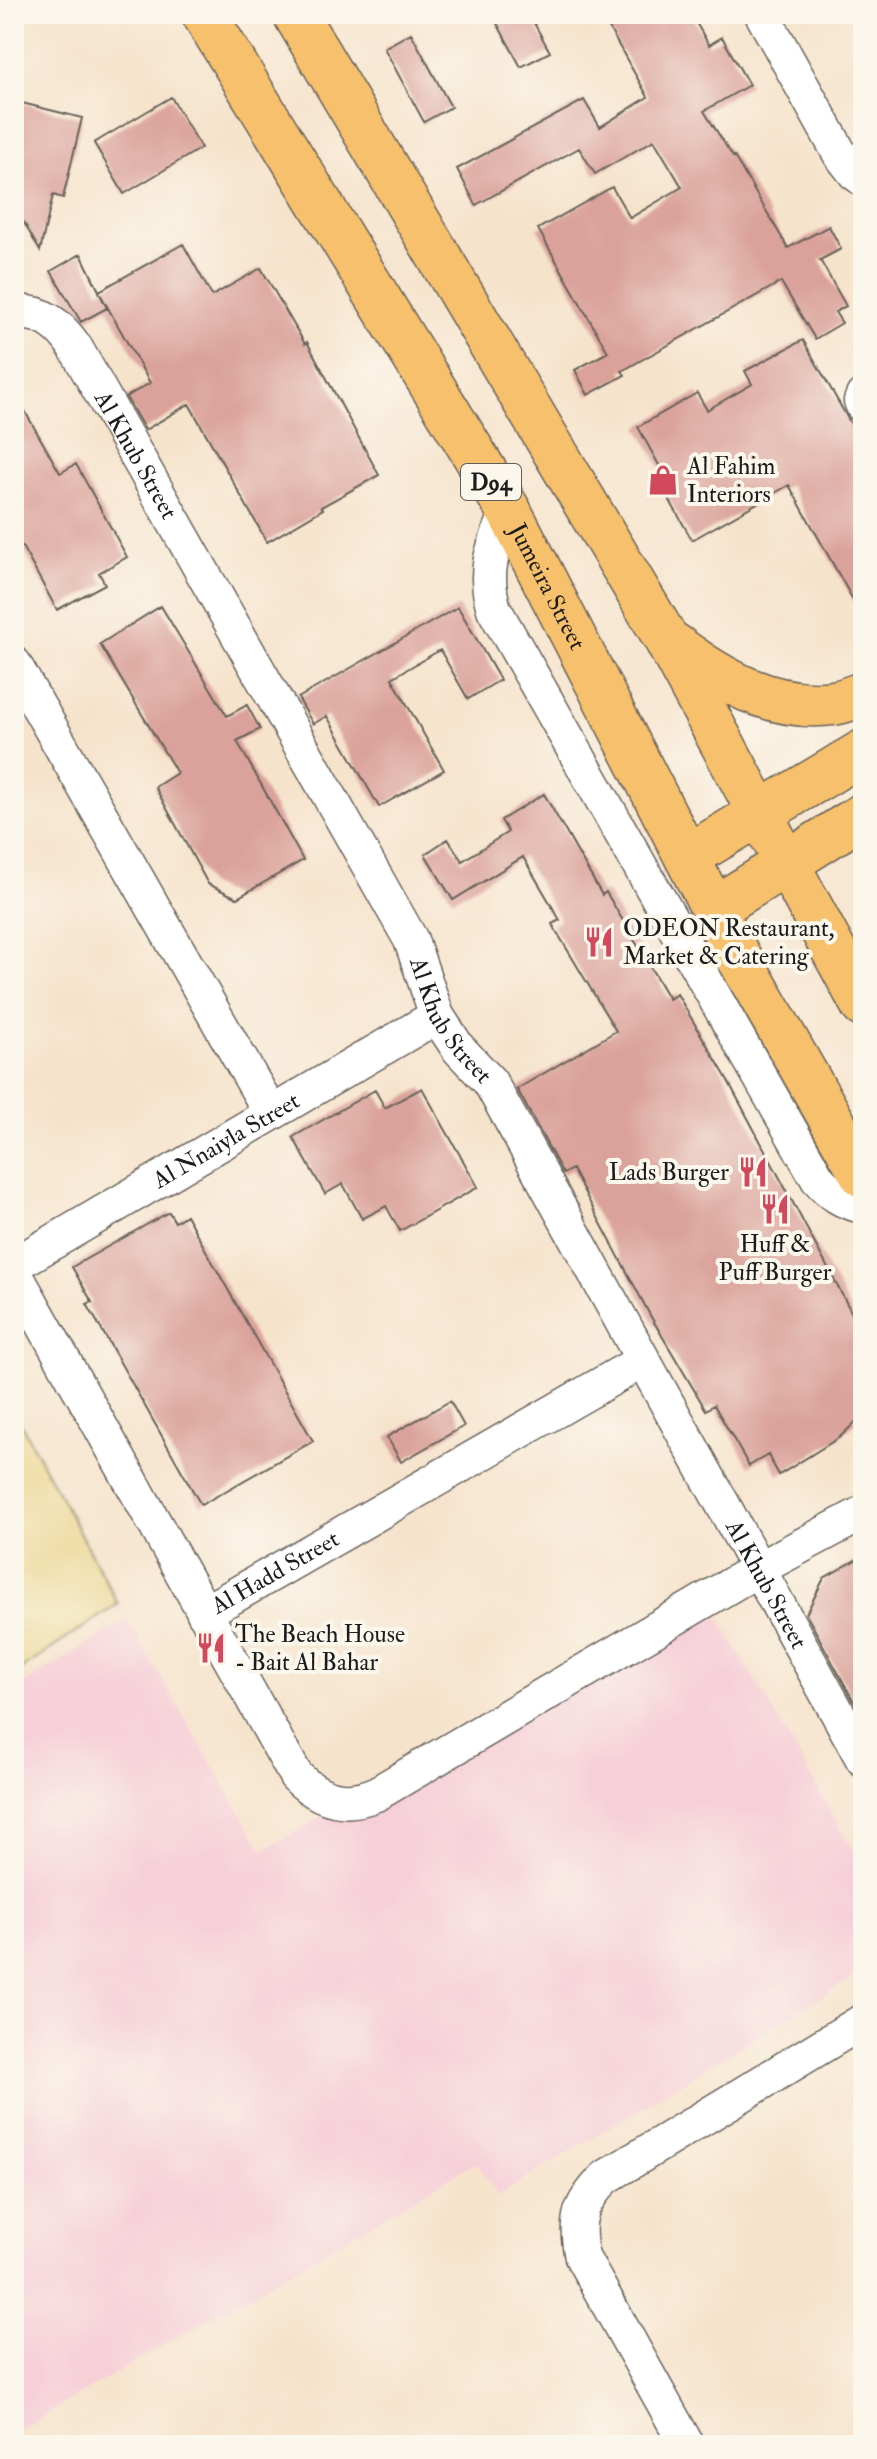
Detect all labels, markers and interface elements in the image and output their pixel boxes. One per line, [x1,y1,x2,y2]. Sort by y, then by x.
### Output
street label: Al Khub Street [87,385,185,525]
place label: Al Fahim Interiors [686,451,776,510]
shop icon: Al Fahim Interiors [646,463,680,497]
road number: D94 [461,464,521,500]
street label: Jumeira Street [501,517,593,656]
place label: ODEON Restaurant, Market & Catering [623,913,834,972]
restaurant icon: ODEON Restaurant, Market & Catering [582,925,616,959]
street label: Al Khub Street [402,952,499,1091]
street label: Al Nnaiyla Street [146,1085,306,1196]
restaurant icon: Lads Burger [736,1155,770,1189]
place label: Lads Burger [609,1157,729,1188]
restaurant icon: Huff & Puff Burger [758,1192,792,1226]
place label: Huff & Puff Burger [719,1229,832,1288]
street label: Al Khub Street [718,1513,814,1655]
street label: Al Hadd Street [205,1523,345,1622]
place label: The Beach House - Bait Al Bahar [235,1619,405,1678]
restaurant icon: The Beach House - Bait Al Bahar [194,1631,228,1665]

